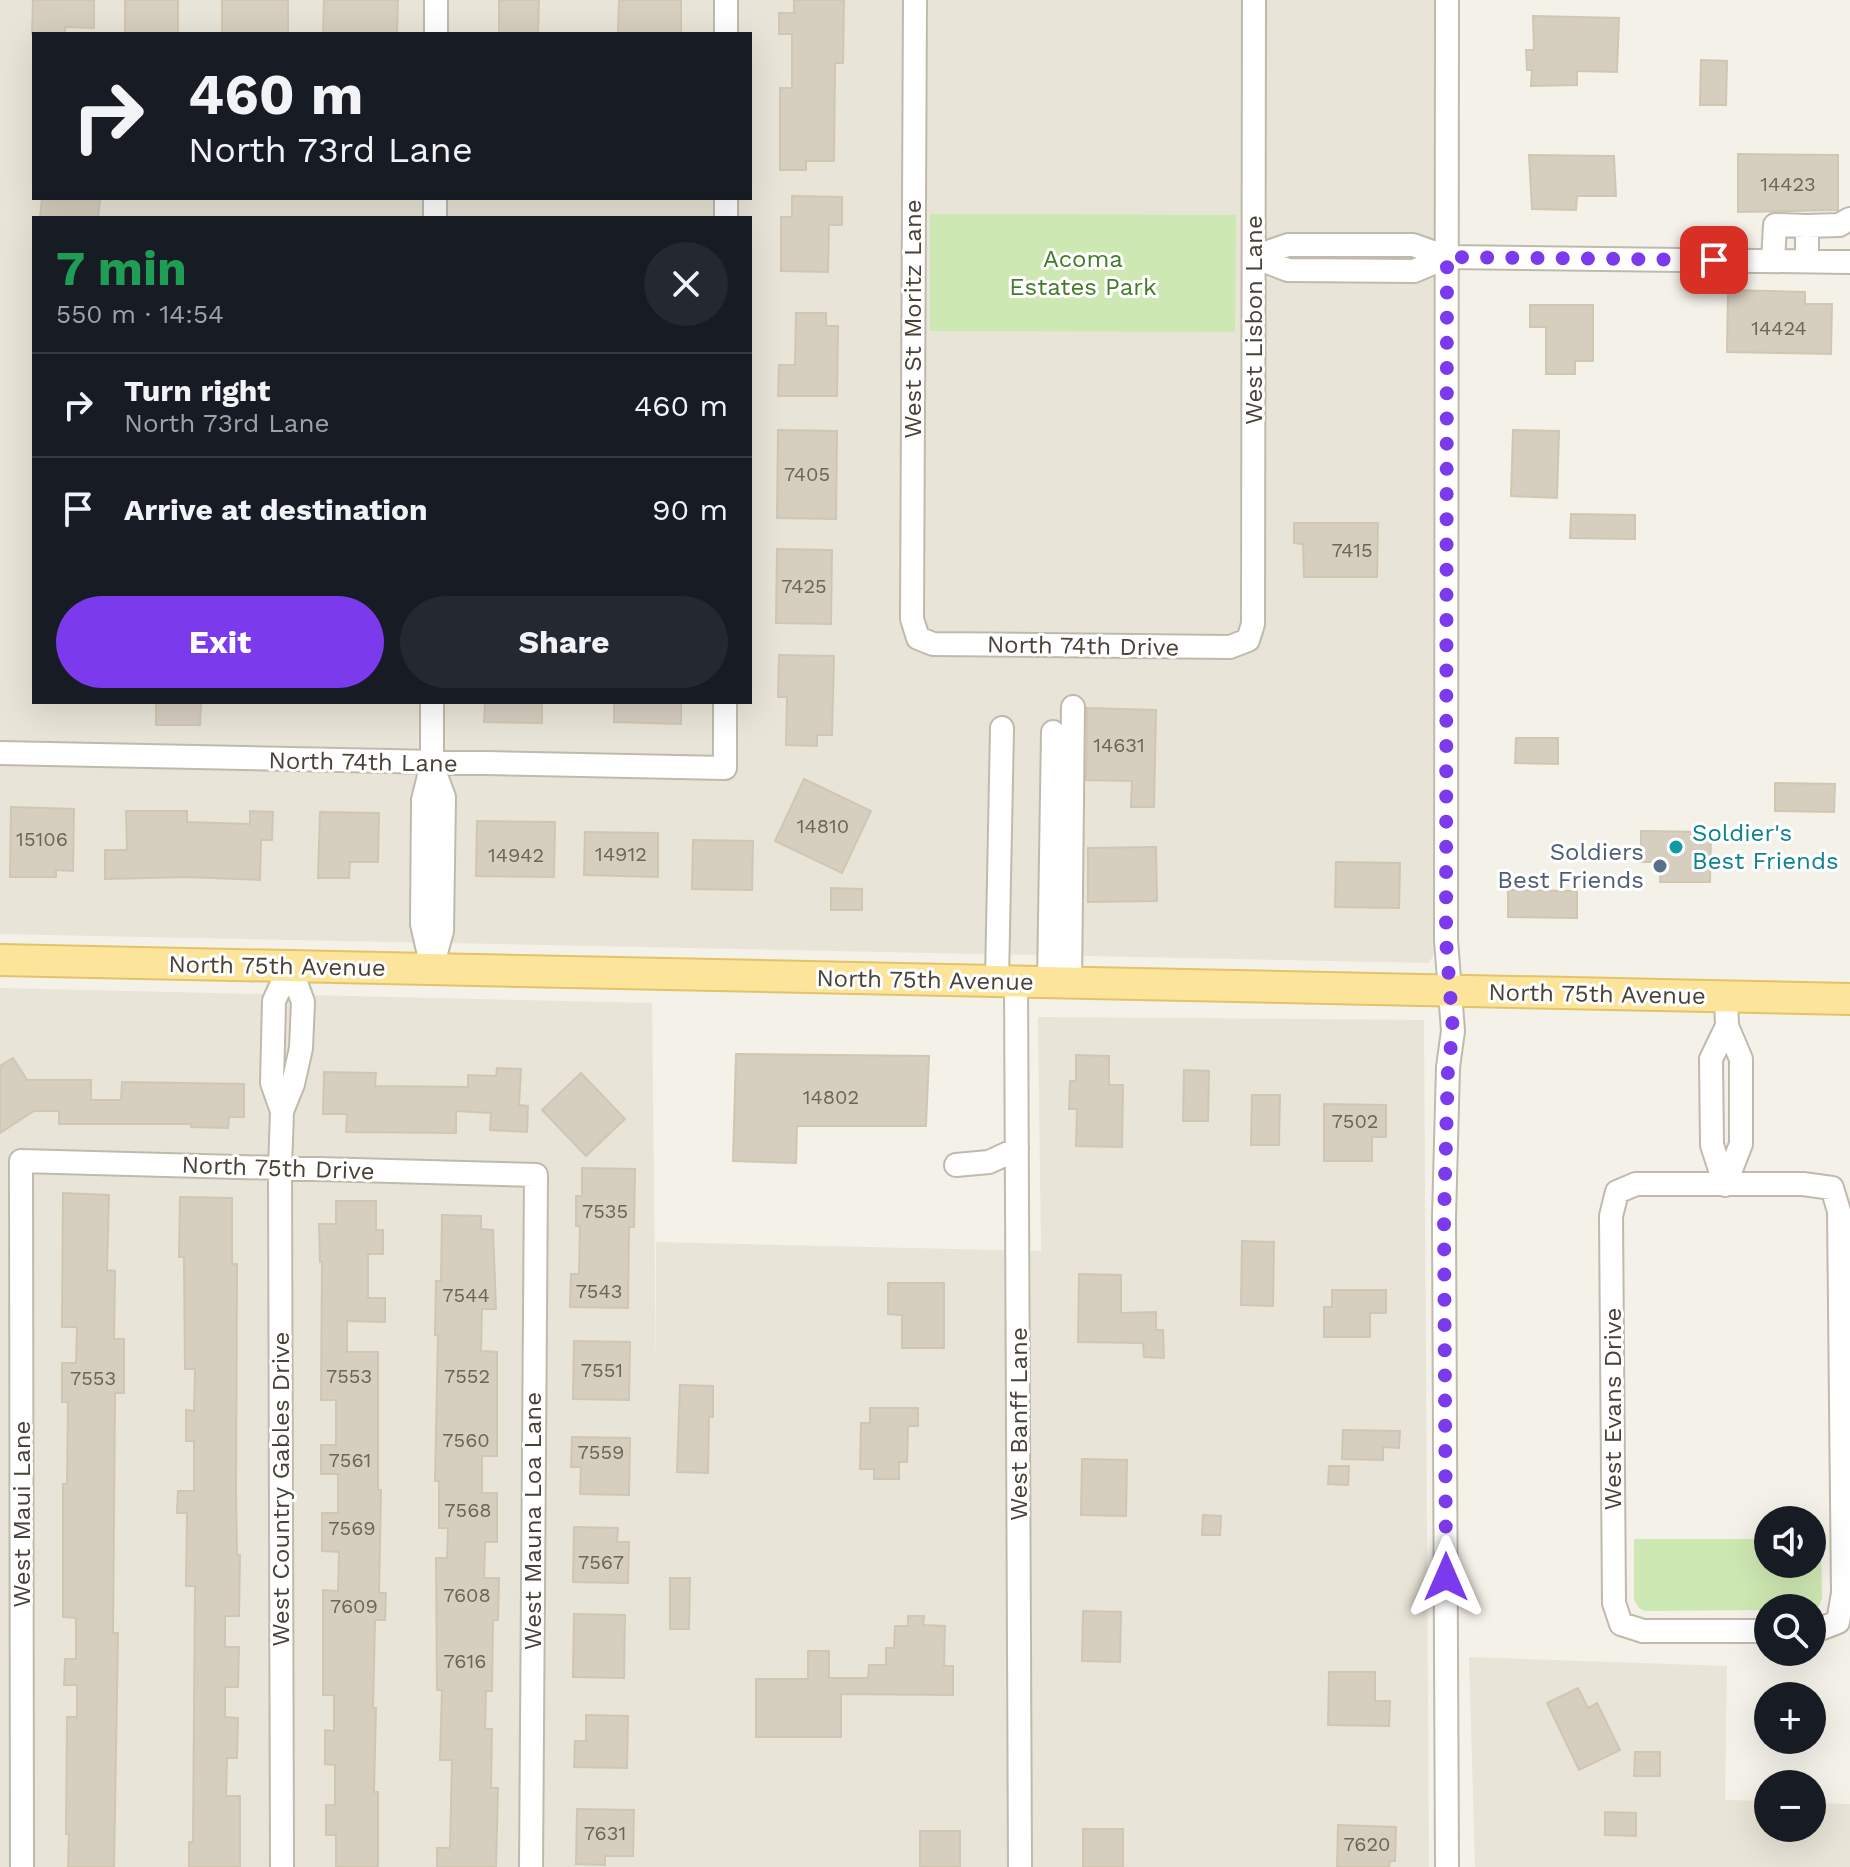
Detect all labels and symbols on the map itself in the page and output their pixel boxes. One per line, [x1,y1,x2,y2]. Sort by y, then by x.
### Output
house number: 14423 [1760,172,1816,196]
street label: West St Moritz Lane [899,199,927,439]
street label: West Lisbon Lane [1240,215,1268,425]
pin [1680,226,1748,294]
park label: Acoma Estates Park [1009,245,1157,301]
house number: 14424 [1751,316,1807,340]
house number: 7405 [784,462,830,486]
house number: 7415 [1331,538,1373,562]
house number: 7425 [781,574,827,598]
street label: North 74th Drive [987,630,1179,662]
house number: 14631 [1093,733,1145,757]
street label: North 74th Lane [268,746,458,778]
house number: 14810 [797,814,849,838]
place label: Soldier's Best Friends [1692,819,1839,875]
house number: 15106 [16,827,68,851]
place label: Soldiers Best Friends [1497,838,1644,894]
marker: Soldier's Best Friends [1667,838,1685,856]
house number: 14912 [595,842,647,866]
house number: 14942 [488,843,544,867]
marker: Soldiers Best Friends [1651,857,1669,875]
street label: North 75th Avenue [168,950,386,982]
street label: North 75th Avenue [816,964,1034,996]
street label: North 75th Avenue [1488,978,1706,1010]
house number: 14802 [803,1085,859,1109]
house number: 7502 [1332,1109,1378,1133]
street label: North 75th Drive [181,1151,375,1185]
house number: 7535 [582,1199,628,1223]
house number: 7543 [576,1279,622,1303]
house number: 7544 [442,1283,490,1307]
street label: West Evans Drive [1599,1308,1627,1510]
street label: West Banff Lane [1005,1327,1033,1521]
street label: West Country Gables Drive [267,1332,295,1646]
house number: 7551 [581,1358,623,1382]
house number: 7553 [326,1364,372,1388]
house number: 7552 [444,1364,490,1388]
house number: 7553 [70,1366,116,1390]
street label: West Mauna Loa Lane [519,1392,547,1650]
street label: West Maui Lane [8,1421,36,1607]
house number: 7560 [442,1428,490,1452]
house number: 7559 [578,1440,624,1464]
house number: 7561 [329,1448,371,1472]
house number: 7568 [444,1498,492,1522]
house number: 7569 [328,1516,376,1540]
position arrow [1404,1535,1488,1619]
house number: 7567 [578,1550,624,1574]
house number: 7608 [443,1583,491,1607]
house number: 7609 [330,1594,378,1618]
house number: 7616 [444,1649,486,1673]
house number: 7631 [584,1821,626,1845]
house number: 7620 [1343,1832,1391,1856]

